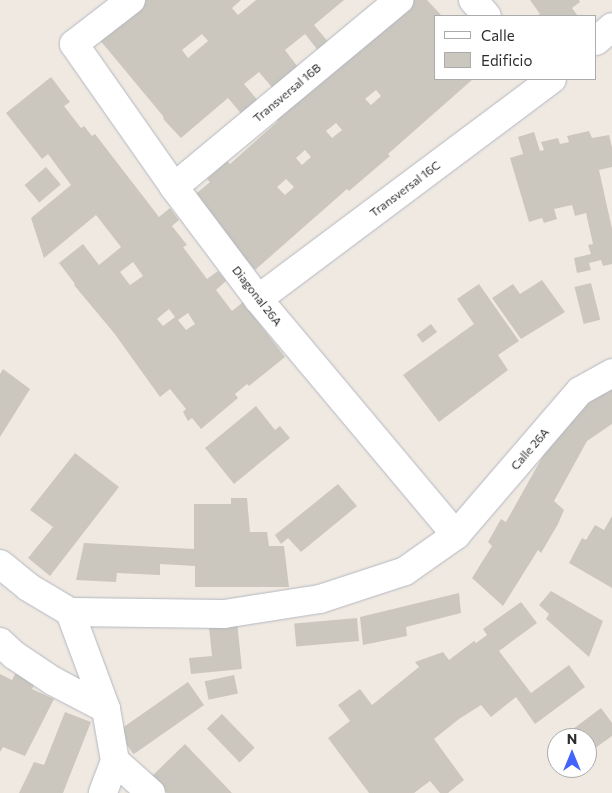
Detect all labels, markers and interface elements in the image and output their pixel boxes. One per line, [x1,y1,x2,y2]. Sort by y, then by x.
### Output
legend [434,15,597,80]
text: Calle [481,26,515,44]
text: Edificio [481,51,532,69]
street label: Transversal 16B [250,61,324,125]
street label: Transversal 16C [367,158,443,220]
street label: Diagonal 26A [229,263,285,329]
street label: Calle 26A [508,425,552,473]
north arrow [547,728,597,778]
text: N [567,730,577,747]

